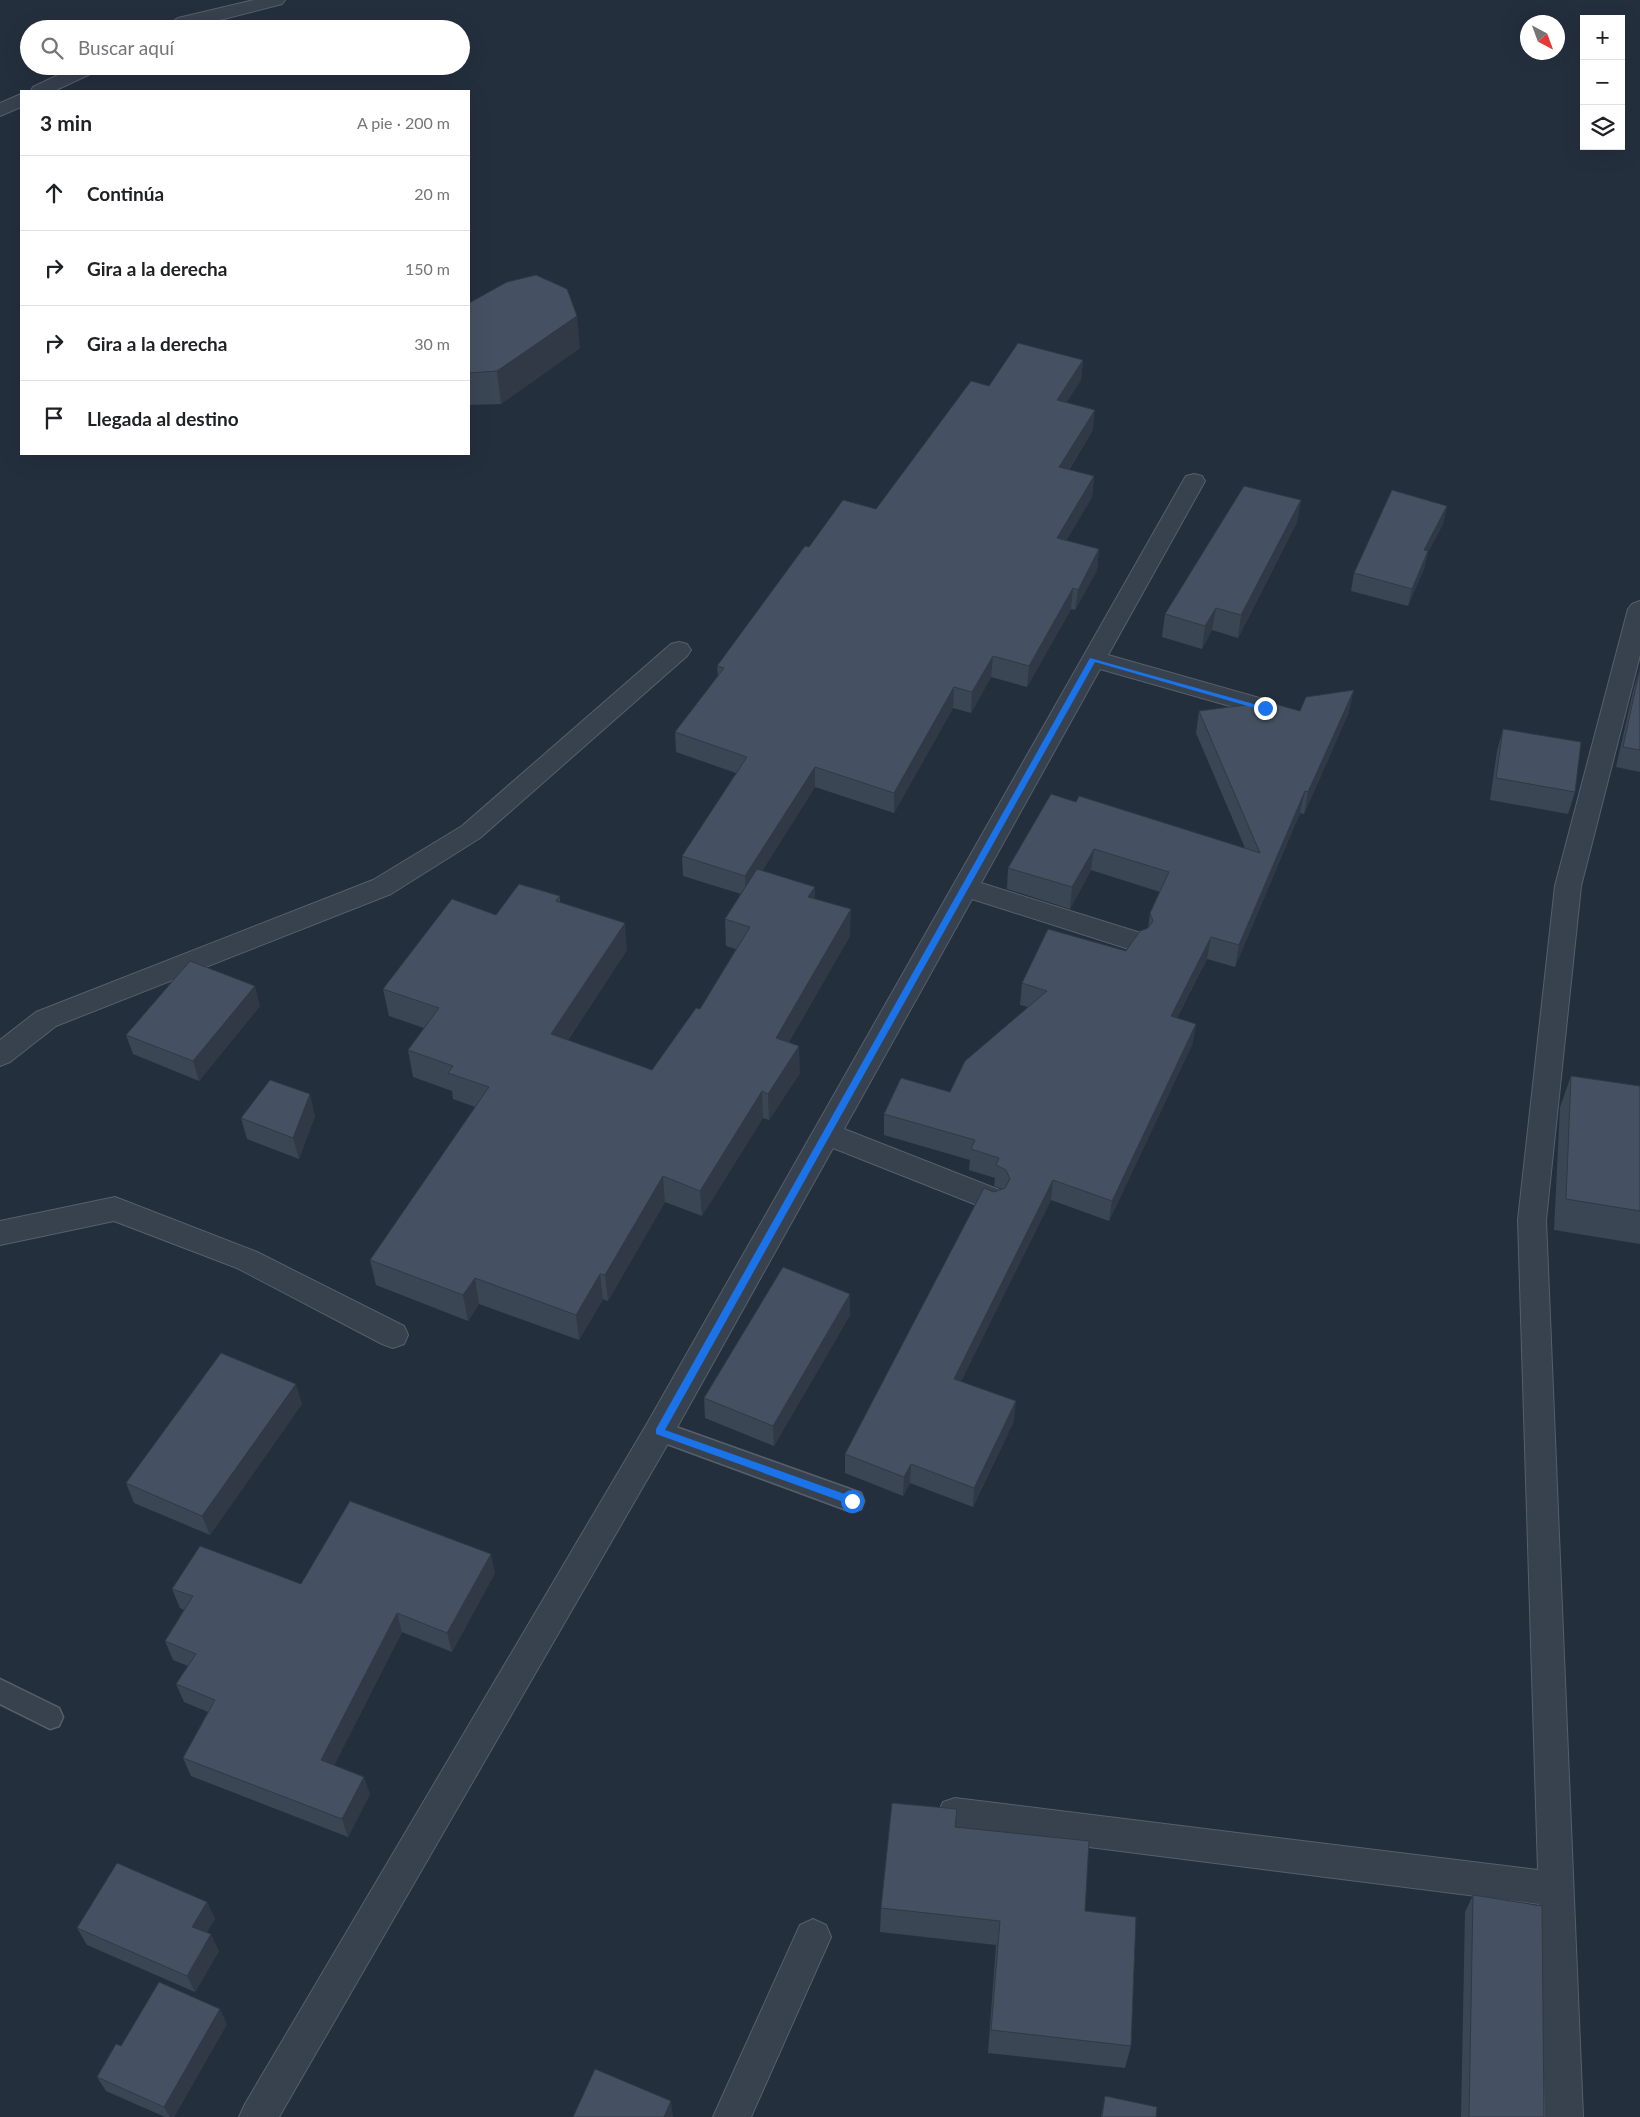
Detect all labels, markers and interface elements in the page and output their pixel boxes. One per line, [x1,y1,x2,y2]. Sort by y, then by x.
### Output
north arrow [1520,15,1565,60]
map controls [1580,15,1625,150]
button: + [1580,15,1625,60]
search box [20,20,470,75]
icon: search [38,34,66,62]
text: Buscar aquí [78,36,174,59]
button: − [1580,60,1625,105]
button: layers [1580,105,1625,150]
text: 3 min [40,110,92,135]
text: A pie · 200 m [357,113,450,132]
icon: ahead [40,179,68,207]
text: Continúa [87,182,164,205]
text: 20 m [414,184,450,203]
icon: right [40,254,68,282]
text: Gira a la derecha [87,257,227,280]
text: 150 m [405,259,450,278]
icon: right [40,329,68,357]
text: Gira a la derecha [87,332,227,355]
text: 30 m [414,334,450,353]
icon: arrive [40,404,68,432]
text: Llegada al destino [87,407,239,430]
route end [1254,697,1277,720]
route start [841,1490,864,1513]

